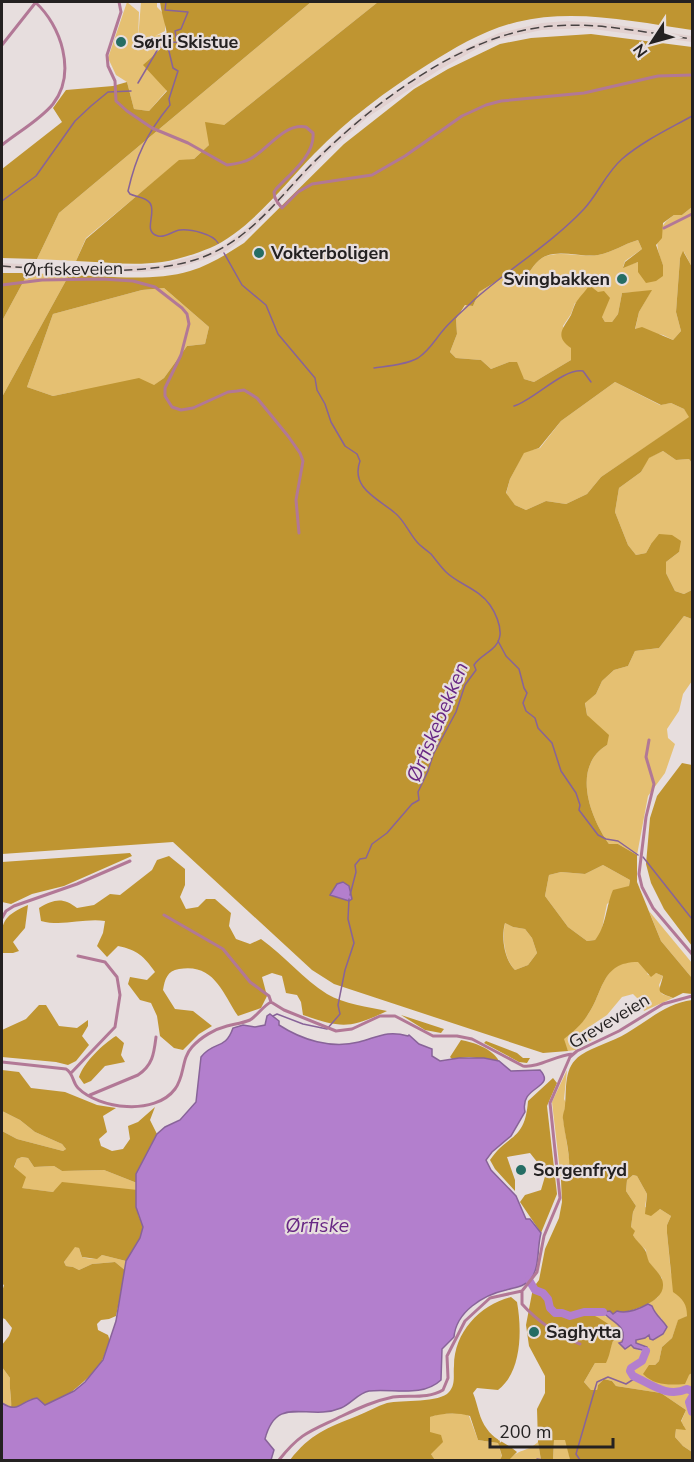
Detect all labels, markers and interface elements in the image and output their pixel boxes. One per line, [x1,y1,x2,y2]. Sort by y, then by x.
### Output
north arrow [622,12,682,72]
place label: Sørli Skistue [133,30,239,54]
marker: Sørli Skistue [114,35,128,49]
text: N [628,39,653,62]
place label: Vokterboligen [270,241,389,265]
marker: Vokterboligen [252,246,266,260]
street label: Ørfiskeveien [23,256,123,282]
place label: Svingbakken [503,267,610,291]
marker: Svingbakken [615,272,629,286]
water label: Ørfiskebekken [400,658,475,786]
street label: Greveveien [564,987,654,1055]
place label: Sorgenfryd [533,1158,627,1182]
marker: Sorgenfryd [514,1163,528,1177]
water label: Ørfiske [285,1212,349,1239]
place label: Saghytta [546,1320,621,1344]
marker: Saghytta [527,1325,541,1339]
scale bar [490,1411,613,1449]
text: 200 m [499,1420,551,1444]

